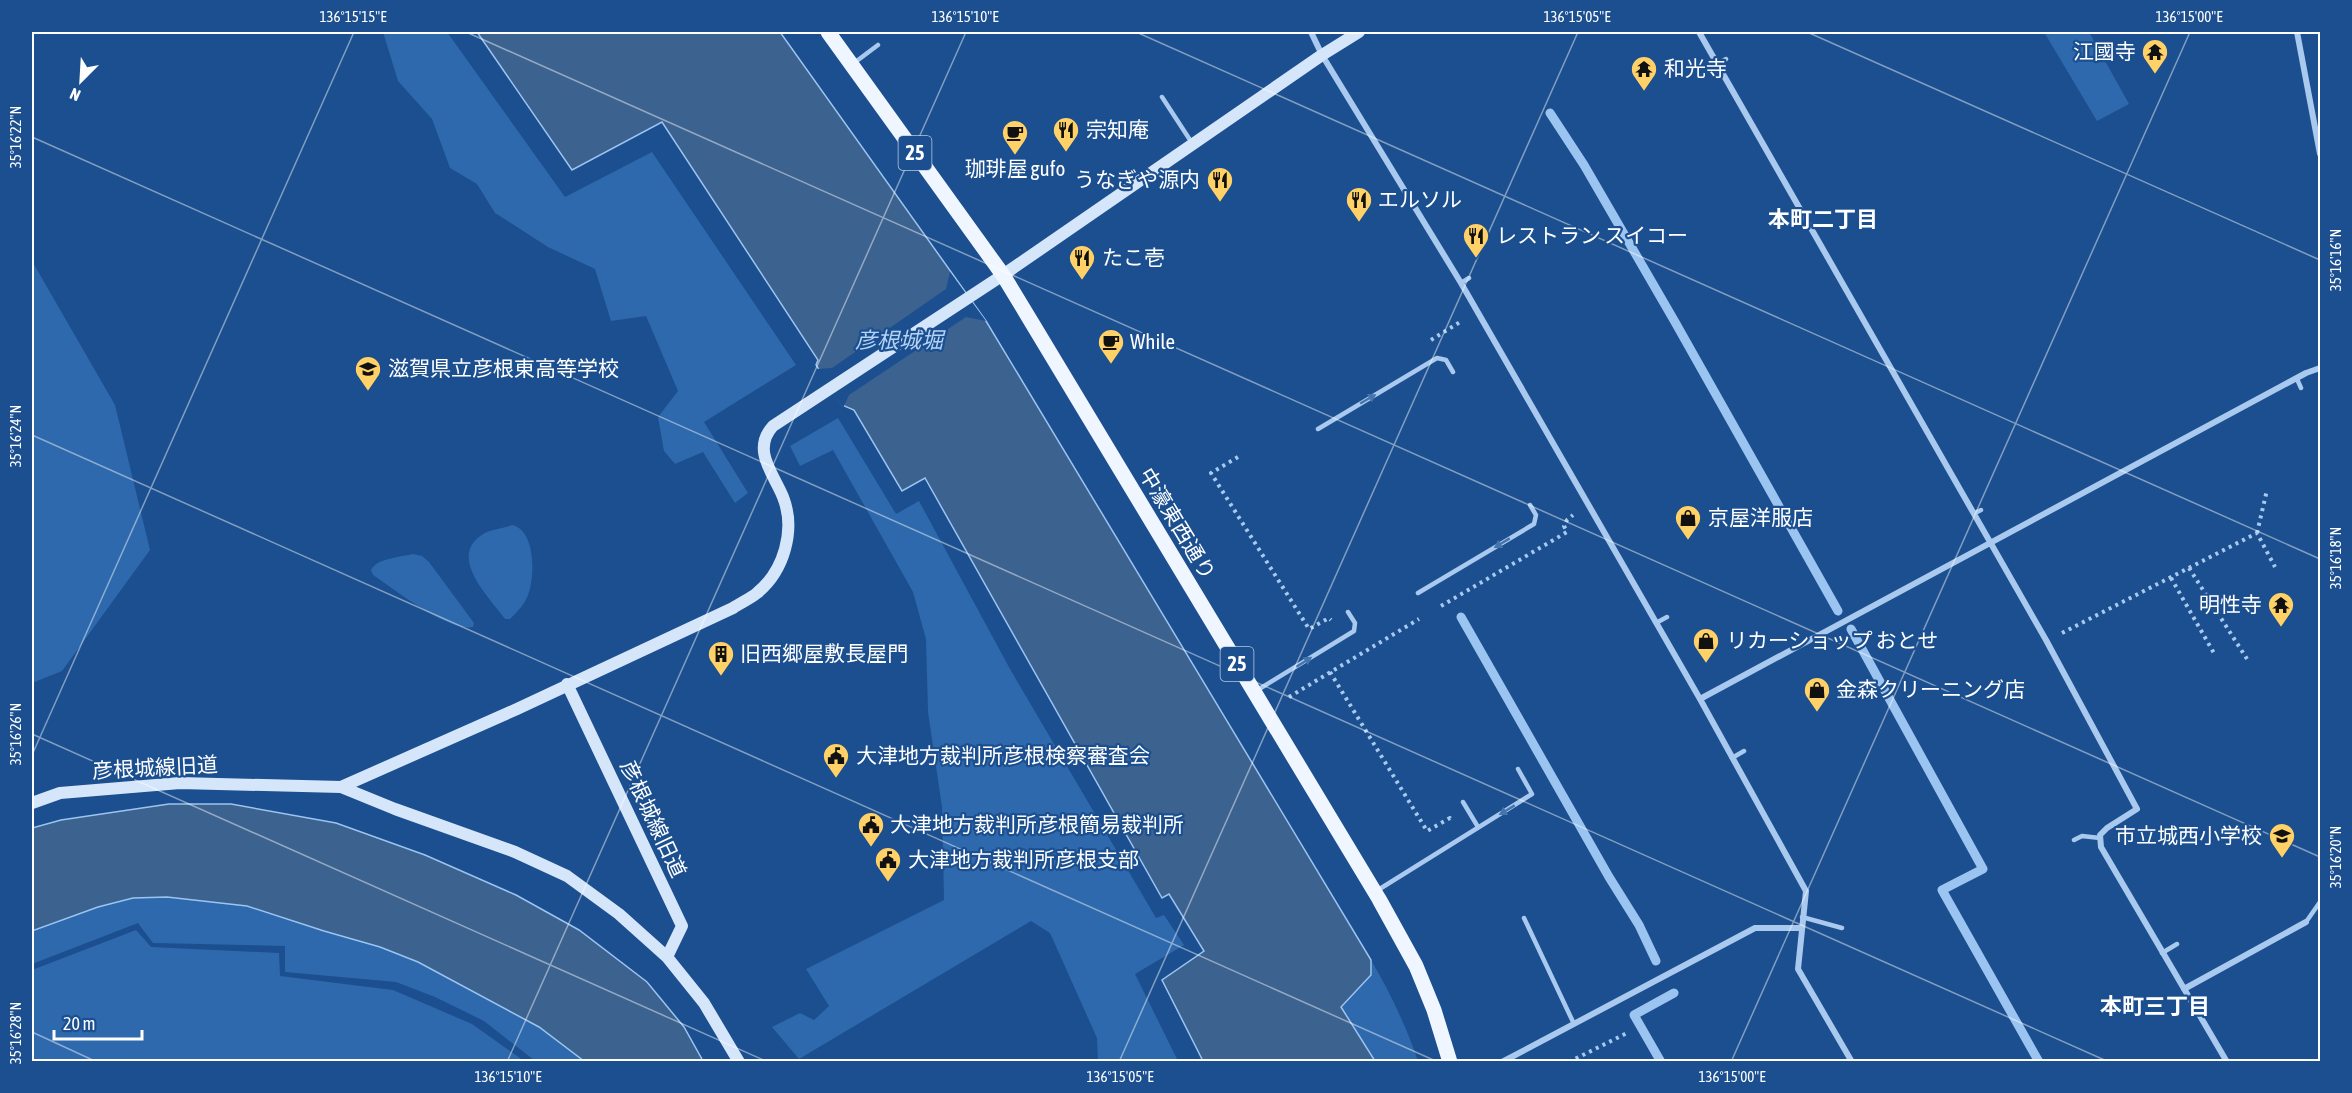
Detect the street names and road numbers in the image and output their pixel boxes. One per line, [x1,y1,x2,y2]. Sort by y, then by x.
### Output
road number: 25 [898,136,932,170]
street label: 中濠東西通り [1135,463,1221,584]
road number: 25 [1220,647,1254,681]
street label: 彦根城線旧道 [91,752,218,782]
street label: 彦根城線旧道 [616,756,691,881]

